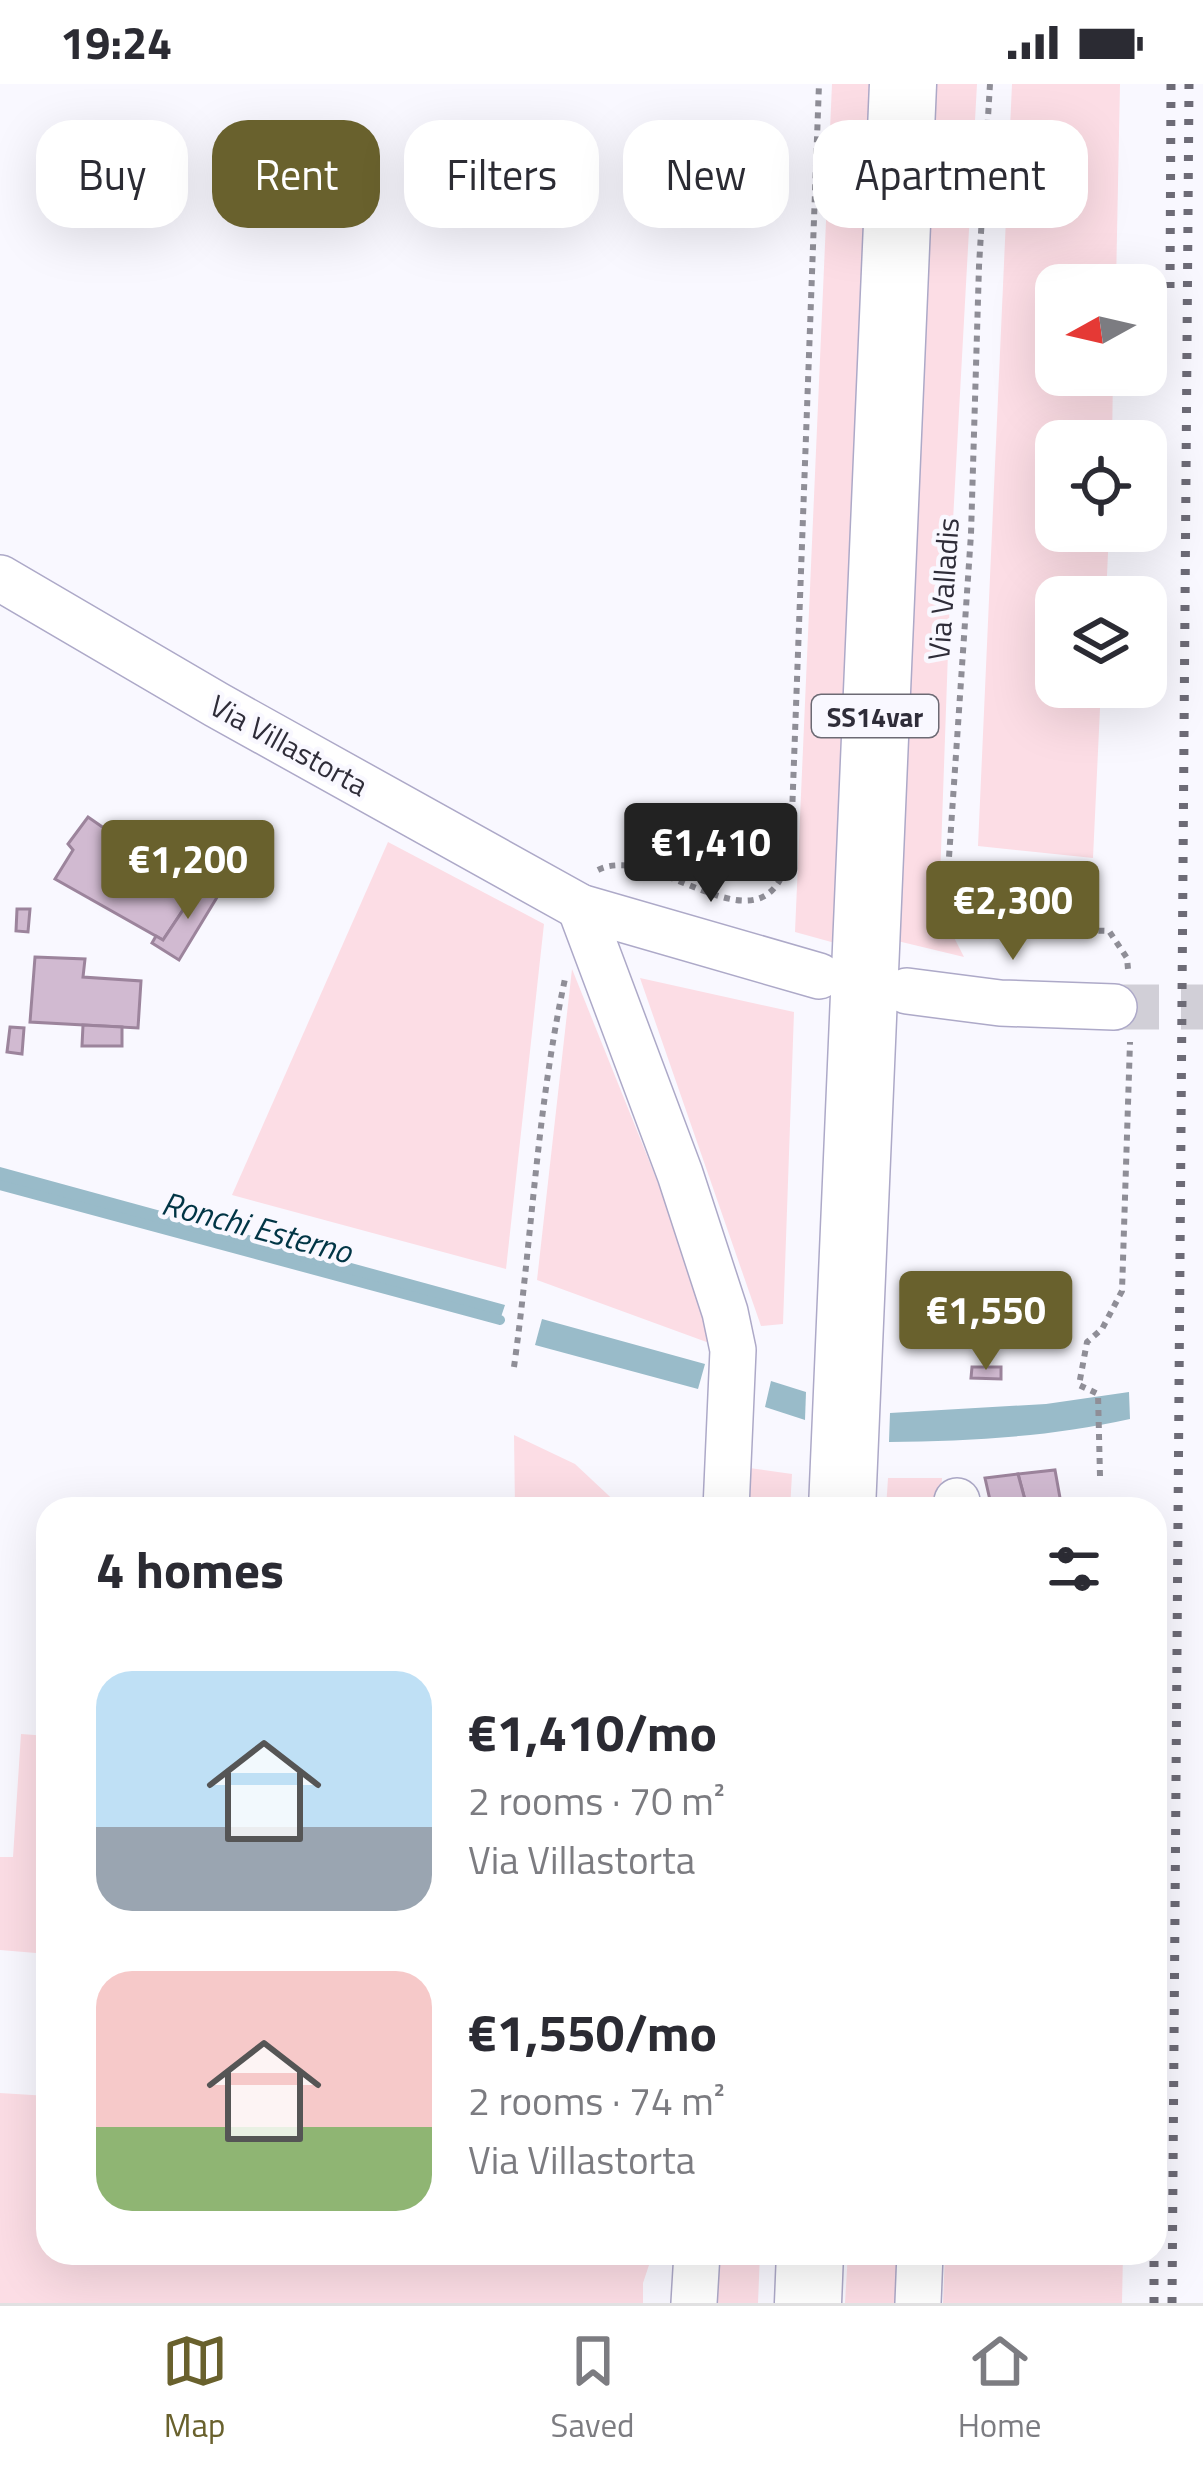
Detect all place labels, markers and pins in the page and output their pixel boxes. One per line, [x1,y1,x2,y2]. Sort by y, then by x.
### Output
pin: €1,410 [613,803,809,905]
pin: €1,200 [90,820,286,922]
pin: €2,300 [915,861,1111,963]
pin: €1,550 [888,1271,1084,1373]

